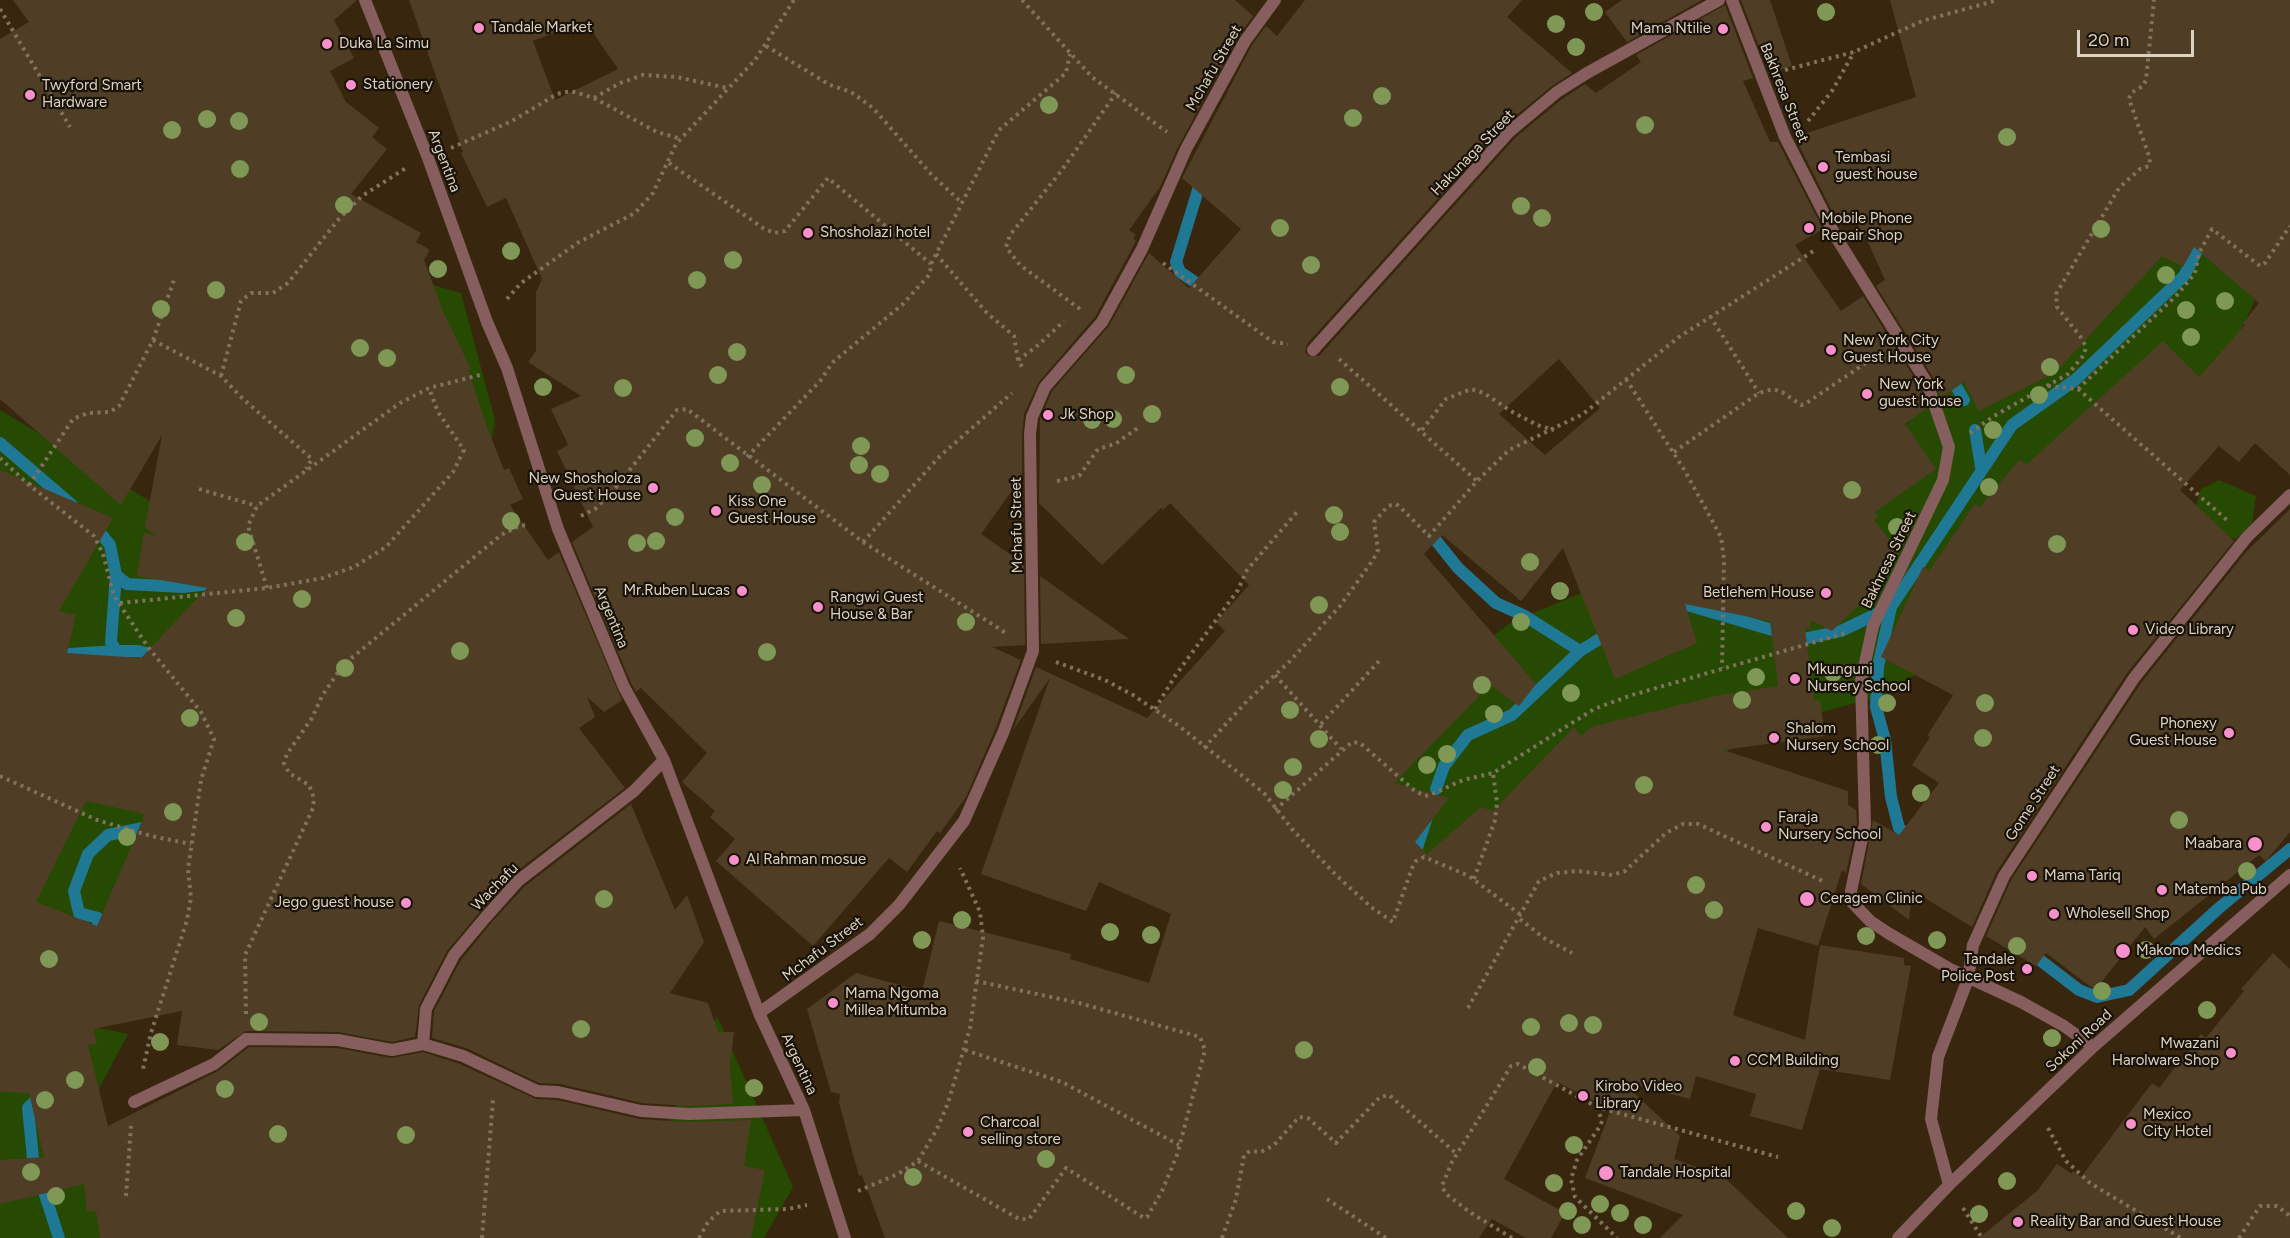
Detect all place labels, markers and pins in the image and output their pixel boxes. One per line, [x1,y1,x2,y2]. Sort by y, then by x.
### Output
place label: Tandale Market [491,19,592,37]
place label: Mama Ntilie [1631,20,1711,38]
marker: Tandale Market [472,21,486,35]
marker: Mama Ntilie [1716,22,1730,36]
place label: Duka La Simu [339,35,429,53]
marker: Duka La Simu [320,37,334,51]
place label: Stationery [363,76,433,94]
place label: Twyford Smart Hardware [42,77,142,112]
marker: Stationery [344,78,358,92]
marker: Twyford Smart Hardware [23,88,37,102]
place label: Tembasi guest house [1835,149,1917,184]
marker: Tembasi guest house [1816,160,1830,174]
place label: Mobile Phone Repair Shop [1821,210,1912,245]
marker: Mobile Phone Repair Shop [1802,221,1816,235]
place label: Shosholazi hotel [820,224,930,242]
marker: Shosholazi hotel [801,226,815,240]
place label: New York City Guest House [1843,332,1939,367]
marker: New York City Guest House [1824,343,1838,357]
place label: New York guest house [1879,376,1961,411]
marker: New York guest house [1860,387,1874,401]
place label: Jk Shop [1060,406,1114,424]
marker: Jk Shop [1041,408,1055,422]
place label: New Shosholoza Guest House [529,470,641,505]
marker: New Shosholoza Guest House [646,481,660,495]
place label: Kiss One Guest House [728,493,816,528]
marker: Kiss One Guest House [709,504,723,518]
place label: Mr.Ruben Lucas [623,582,730,600]
marker: Mr.Ruben Lucas [735,584,749,598]
place label: Betlehem House [1703,584,1814,602]
marker: Betlehem House [1819,586,1833,600]
place label: Rangwi Guest House & Bar [830,589,924,624]
marker: Rangwi Guest House & Bar [811,600,825,614]
place label: Video Library [2145,621,2234,639]
marker: Video Library [2126,623,2140,637]
place label: Mkunguni Nursery School [1807,661,1910,696]
marker: Mkunguni Nursery School [1788,672,1802,686]
place label: Phonexy Guest House [2129,715,2217,750]
place label: Shalom Nursery School [1786,720,1889,755]
marker: Phonexy Guest House [2222,726,2236,740]
marker: Shalom Nursery School [1767,731,1781,745]
place label: Faraja Nursery School [1778,809,1881,844]
marker: Faraja Nursery School [1759,820,1773,834]
place label: Maabara [2185,835,2242,853]
marker: Maabara [2246,835,2264,853]
place label: Al Rahman mosue [746,851,866,869]
marker: Al Rahman mosue [727,853,741,867]
place label: Mama Tariq [2044,867,2121,885]
marker: Mama Tariq [2025,869,2039,883]
place label: Matemba Pub [2174,881,2267,899]
marker: Matemba Pub [2155,883,2169,897]
marker: Ceragem Clinic [1798,890,1816,908]
place label: Ceragem Clinic [1820,890,1923,908]
place label: Jego guest house [275,894,394,912]
marker: Jego guest house [399,896,413,910]
place label: Wholesell Shop [2066,905,2170,923]
marker: Wholesell Shop [2047,907,2061,921]
marker: Makono Medics [2114,942,2132,960]
place label: Makono Medics [2136,942,2241,960]
place label: Tandale Police Post [1941,951,2015,986]
marker: Tandale Police Post [2020,962,2034,976]
place label: Mama Ngoma Millea Mitumba [845,985,947,1020]
marker: Mama Ngoma Millea Mitumba [826,996,840,1010]
place label: Mwazani Harolware Shop [2112,1035,2219,1070]
marker: Mwazani Harolware Shop [2224,1046,2238,1060]
place label: CCM Building [1747,1052,1839,1070]
marker: CCM Building [1728,1054,1742,1068]
place label: Kirobo Video Library [1595,1078,1682,1113]
marker: Kirobo Video Library [1576,1089,1590,1103]
place label: Mexico City Hotel [2143,1106,2212,1141]
place label: Charcoal selling store [980,1114,1061,1149]
marker: Mexico City Hotel [2124,1117,2138,1131]
marker: Charcoal selling store [961,1125,975,1139]
marker: Tandale Hospital [1597,1164,1615,1182]
place label: Tandale Hospital [1620,1164,1731,1182]
place label: Reality Bar and Guest House [2030,1213,2221,1231]
marker: Reality Bar and Guest House [2011,1215,2025,1229]

